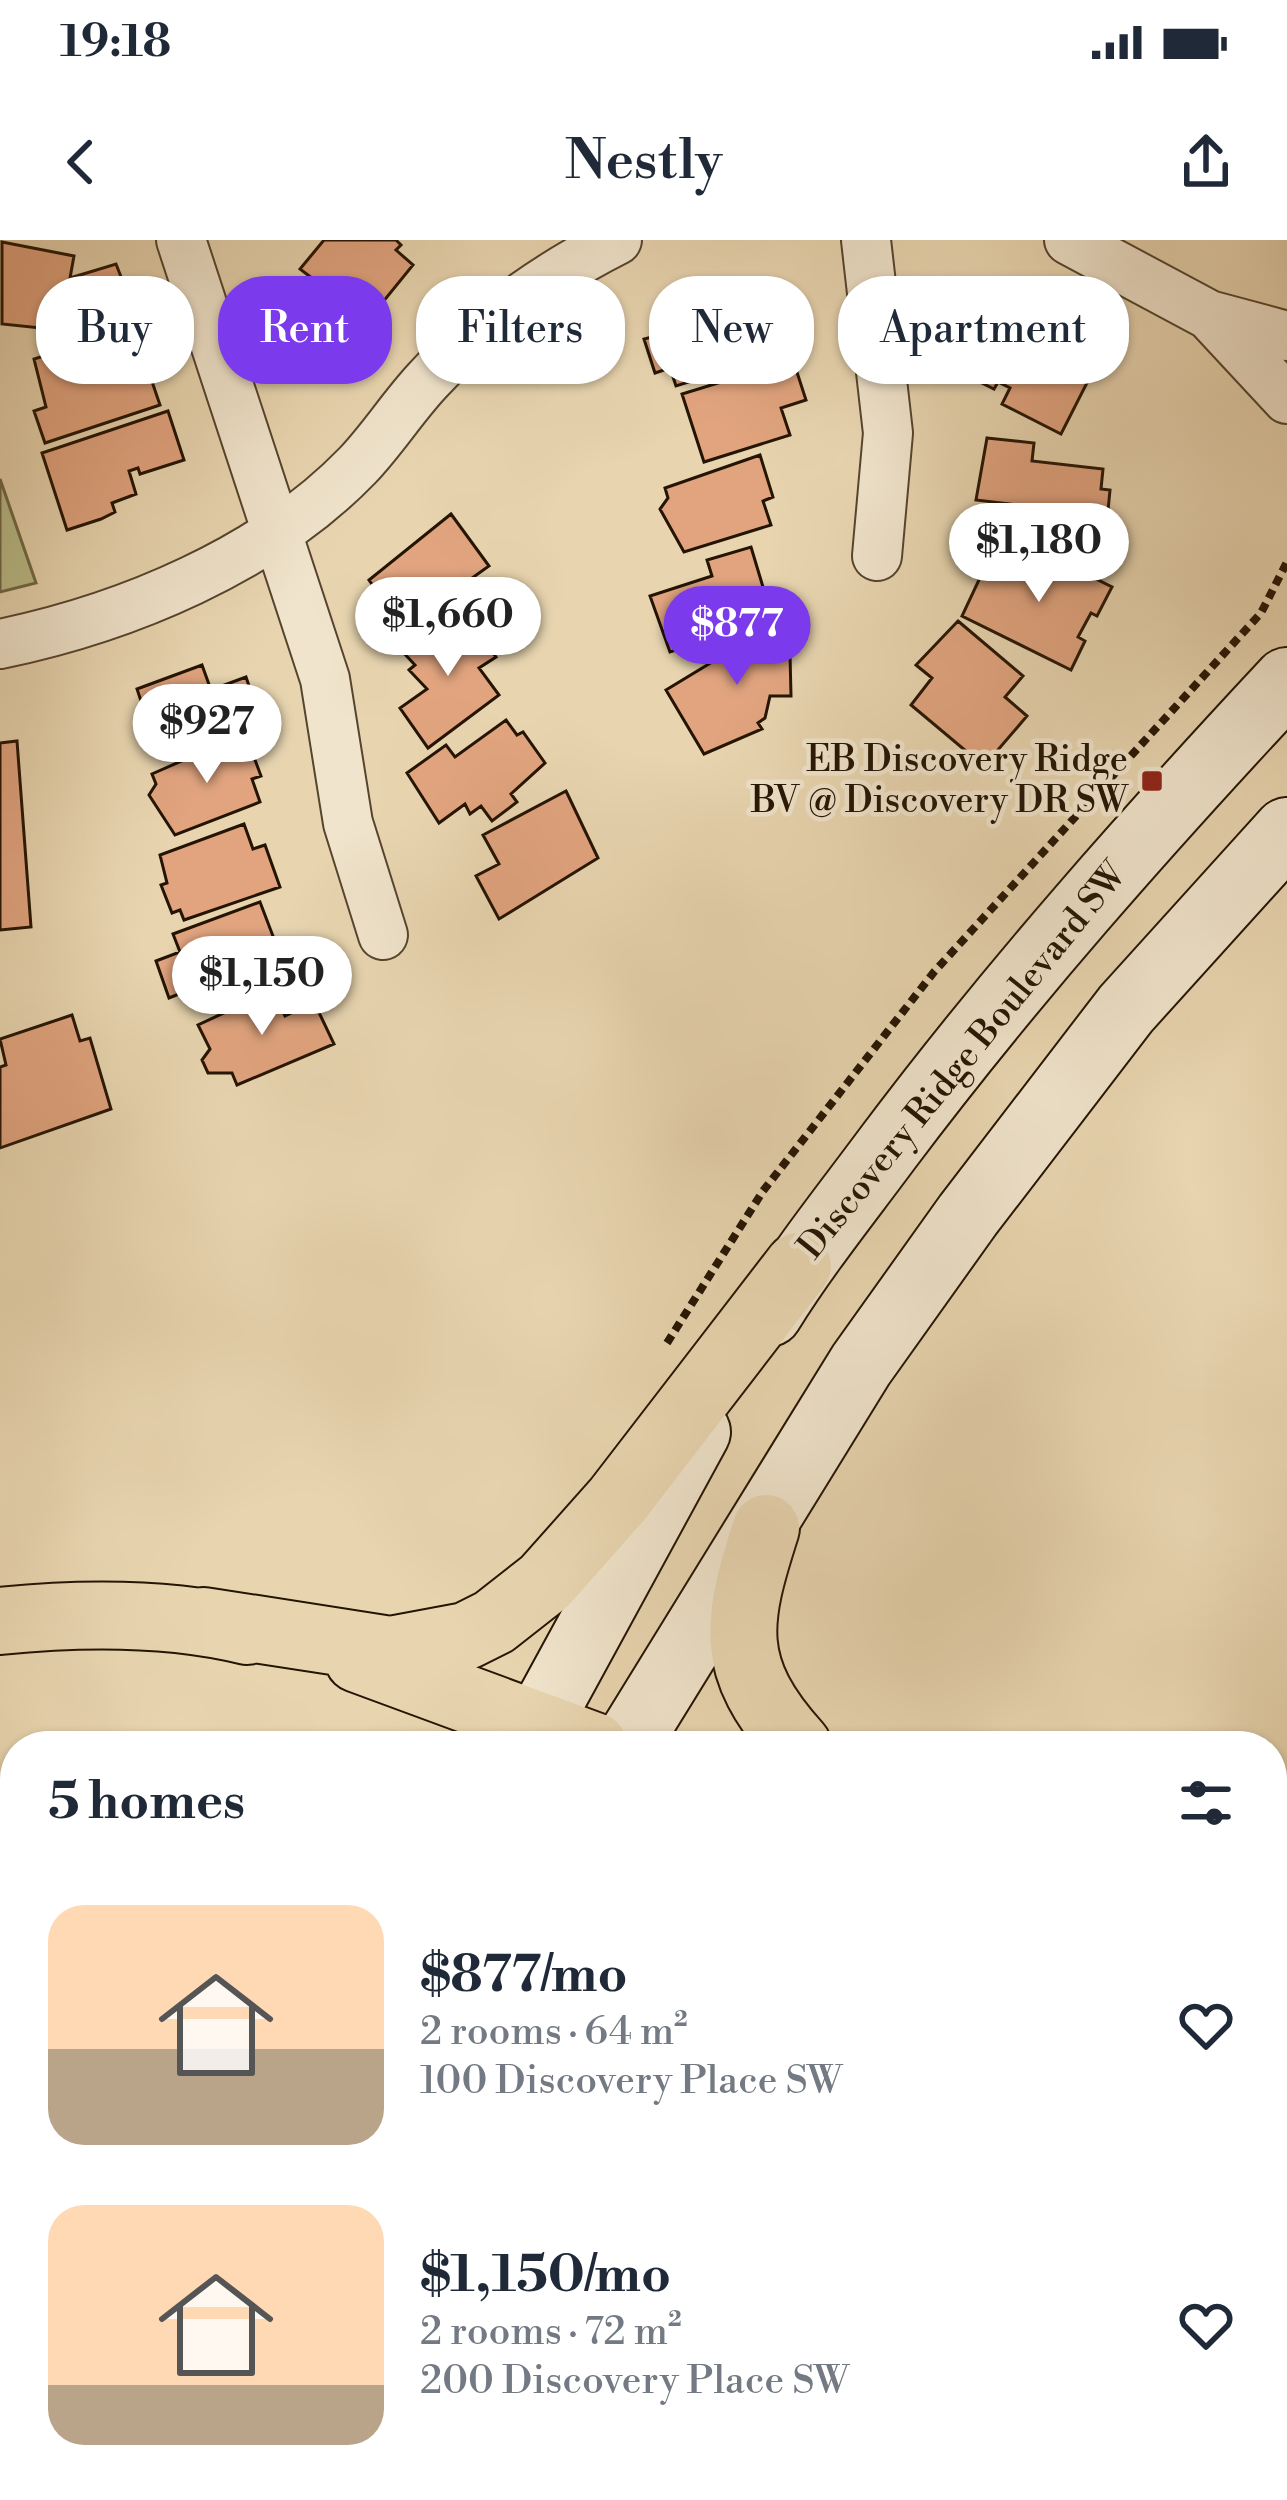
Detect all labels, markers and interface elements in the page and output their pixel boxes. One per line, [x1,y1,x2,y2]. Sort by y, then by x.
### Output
text: 19:18 [60,14,171,71]
text: Nestly [565,128,722,196]
icon: back [48,129,114,195]
icon: share [1173,129,1239,195]
chip: Buy [36,276,194,384]
chip: Rent [218,276,392,384]
chip: Filters [416,276,625,384]
chip: New [649,276,814,384]
chip: Apartment [838,276,1129,384]
pin: $1,180 [941,503,1137,605]
text: $1,180 [976,517,1102,566]
pin: $1,660 [350,577,546,679]
pin: $877 [666,586,808,688]
text: $1,660 [382,591,514,640]
text: $877 [691,600,783,649]
pin: $927 [136,684,278,786]
text: $927 [160,698,254,747]
place label: EB Discovery Ridge BV @ Discovery DR SW [750,738,1129,824]
marker: EB Discovery Ridge BV @ Discovery DR SW [1139,768,1165,794]
street label: Discovery Ridge Boulevard SW [789,852,1138,1269]
pin: $1,150 [164,936,360,1038]
text: $1,150 [199,950,325,999]
icon: filters [1173,1770,1239,1836]
text: 5 homes [48,1771,245,1835]
text: $877/mo [420,1944,627,2008]
icon: home [144,1953,288,2097]
icon: heart [1173,1992,1239,2058]
text: 2 rooms · 64 m² [420,2008,688,2057]
text: 100 Discovery Place SW [420,2057,842,2106]
text: $1,150/mo [420,2244,671,2308]
icon: home [144,2253,288,2397]
icon: heart [1173,2292,1239,2358]
text: 2 rooms · 72 m² [420,2308,682,2357]
text: 200 Discovery Place SW [420,2357,849,2406]

